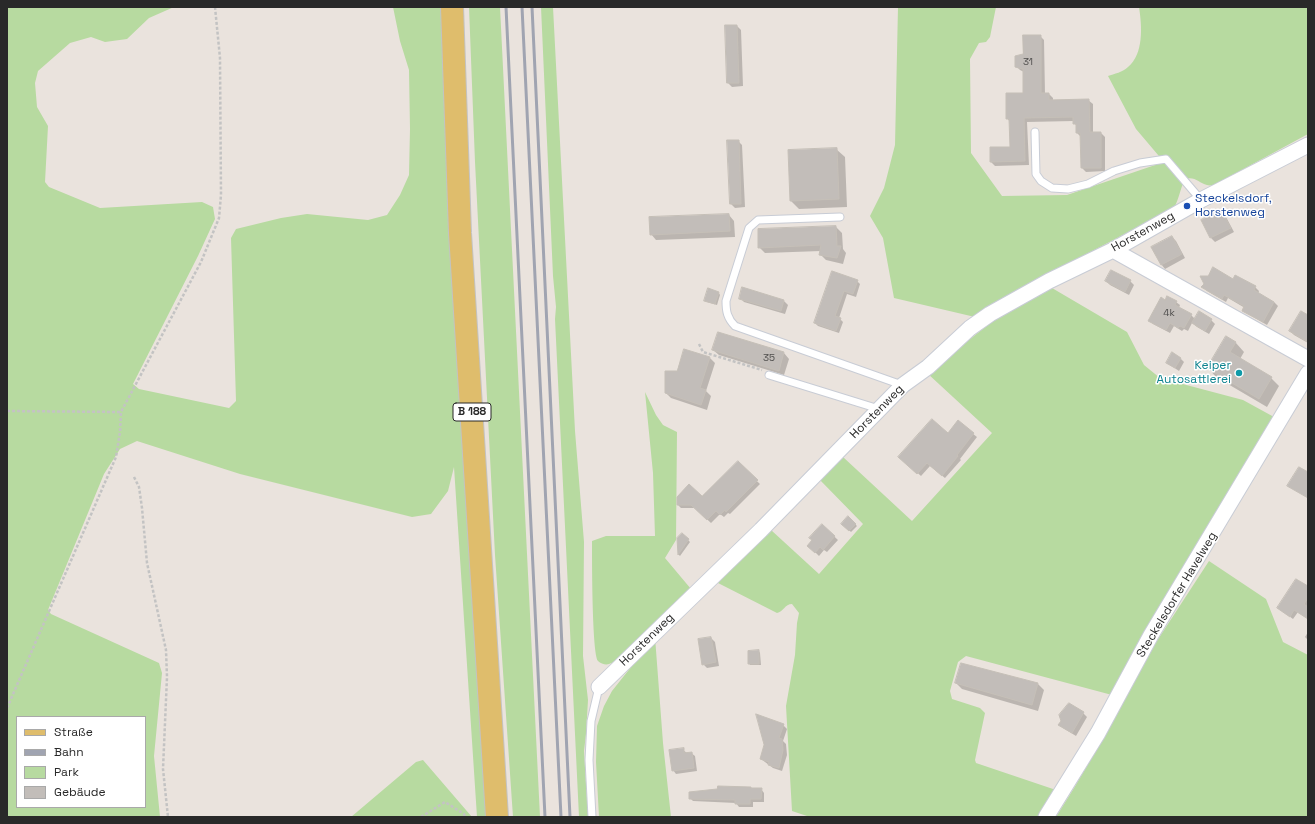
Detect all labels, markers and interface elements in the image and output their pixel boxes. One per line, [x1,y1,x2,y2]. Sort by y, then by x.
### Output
house number: 31 [1023,56,1033,68]
place label: Steckelsdorf, Horstenweg [1195,192,1272,220]
marker: Steckelsdorf, Horstenweg [1182,201,1192,211]
street label: Horstenweg [1109,209,1177,255]
house number: 4k [1163,307,1175,319]
house number: 35 [763,352,775,364]
place label: Keiper Autosattlerei [1156,359,1231,387]
marker: Keiper Autosattlerei [1234,368,1244,378]
street label: Horstenweg [847,382,907,442]
road number: B 188 [453,403,491,421]
street label: Steckelsdorfer Havelweg [1134,530,1220,660]
street label: Horstenweg [617,611,677,669]
legend [16,716,146,808]
text: Straße [54,724,93,740]
text: Bahn [54,744,84,760]
text: Park [54,764,79,780]
text: Gebäude [54,784,106,800]

